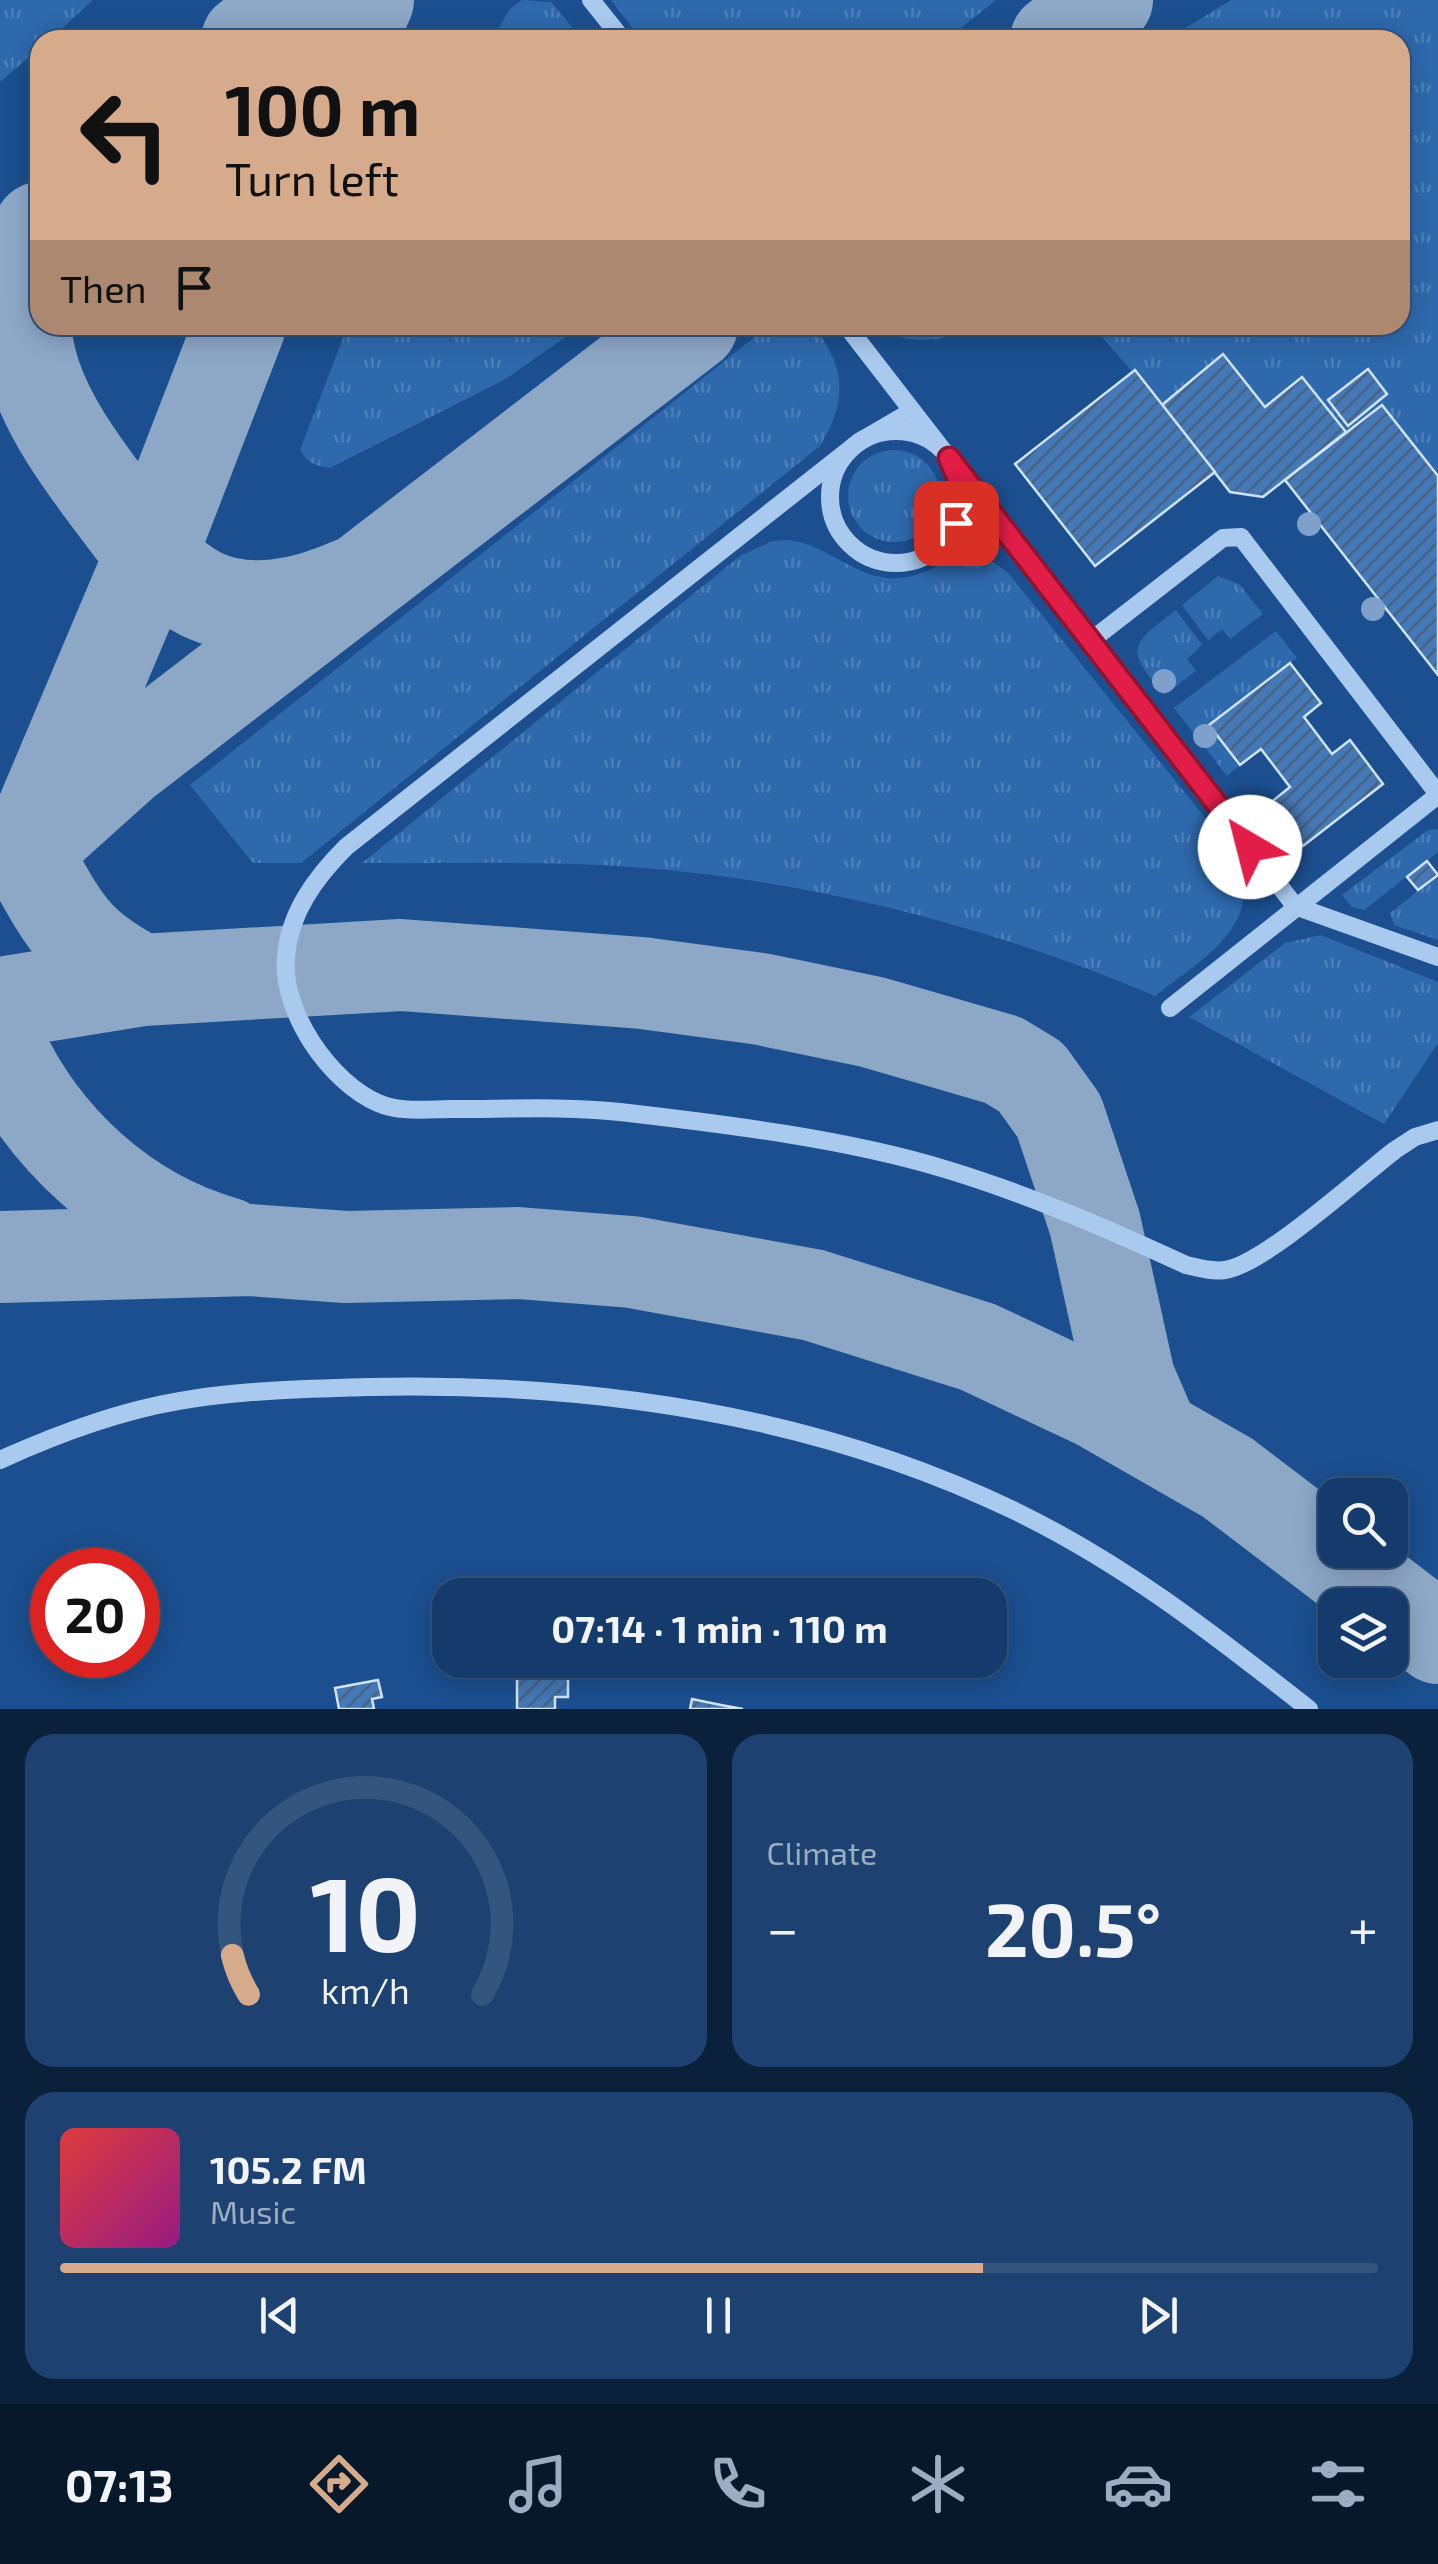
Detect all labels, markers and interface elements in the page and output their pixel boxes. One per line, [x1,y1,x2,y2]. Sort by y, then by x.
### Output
text: 100 m [225,66,420,150]
icon: left [60,70,190,200]
text: Turn left [225,151,399,205]
icon: arrive [167,260,222,315]
text: Then [60,265,147,311]
pin [914,481,999,566]
icon: arrive [929,496,984,551]
position arrow [1198,795,1302,899]
map controls [1318,1478,1408,1678]
button: search [1318,1478,1408,1568]
speed limit sign: 20 [30,1548,160,1678]
button: layers [1318,1588,1408,1678]
text: 07:14 · 1 min · 110 m [551,1605,888,1651]
text: Climate [767,1833,877,1871]
text: 10 [310,1848,421,1973]
text: 20.5° [985,1882,1161,1972]
text: − [767,1894,799,1960]
text: + [1348,1894,1378,1960]
text: km/h [321,1968,410,2011]
text: 105.2 FM [210,2146,367,2192]
text: Music [210,2192,296,2230]
icon: previous [252,2288,307,2343]
icon: pause [691,2288,746,2343]
icon: next [1131,2288,1186,2343]
icon: directions [304,2449,374,2519]
icon: music [503,2449,573,2519]
icon: phone [703,2449,773,2519]
icon: climate [903,2449,973,2519]
icon: car [1103,2449,1173,2519]
icon: filters [1303,2449,1373,2519]
text: 07:13 [65,2457,174,2511]

